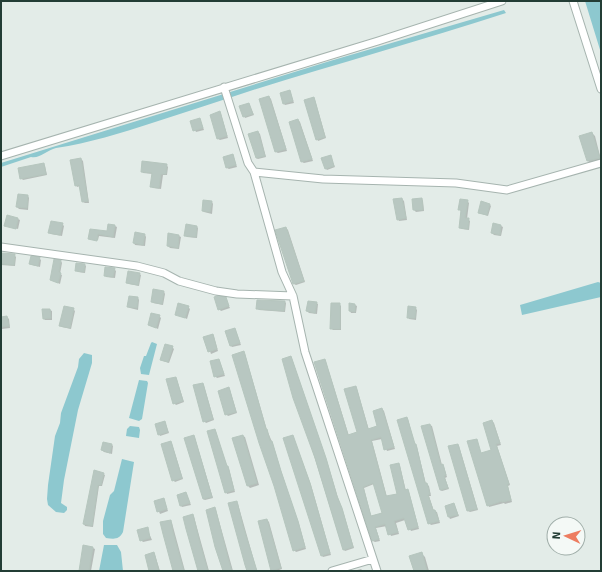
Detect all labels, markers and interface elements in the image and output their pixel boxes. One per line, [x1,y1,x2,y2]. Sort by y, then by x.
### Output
north arrow [546,516,586,556]
text: N [550,531,563,540]

